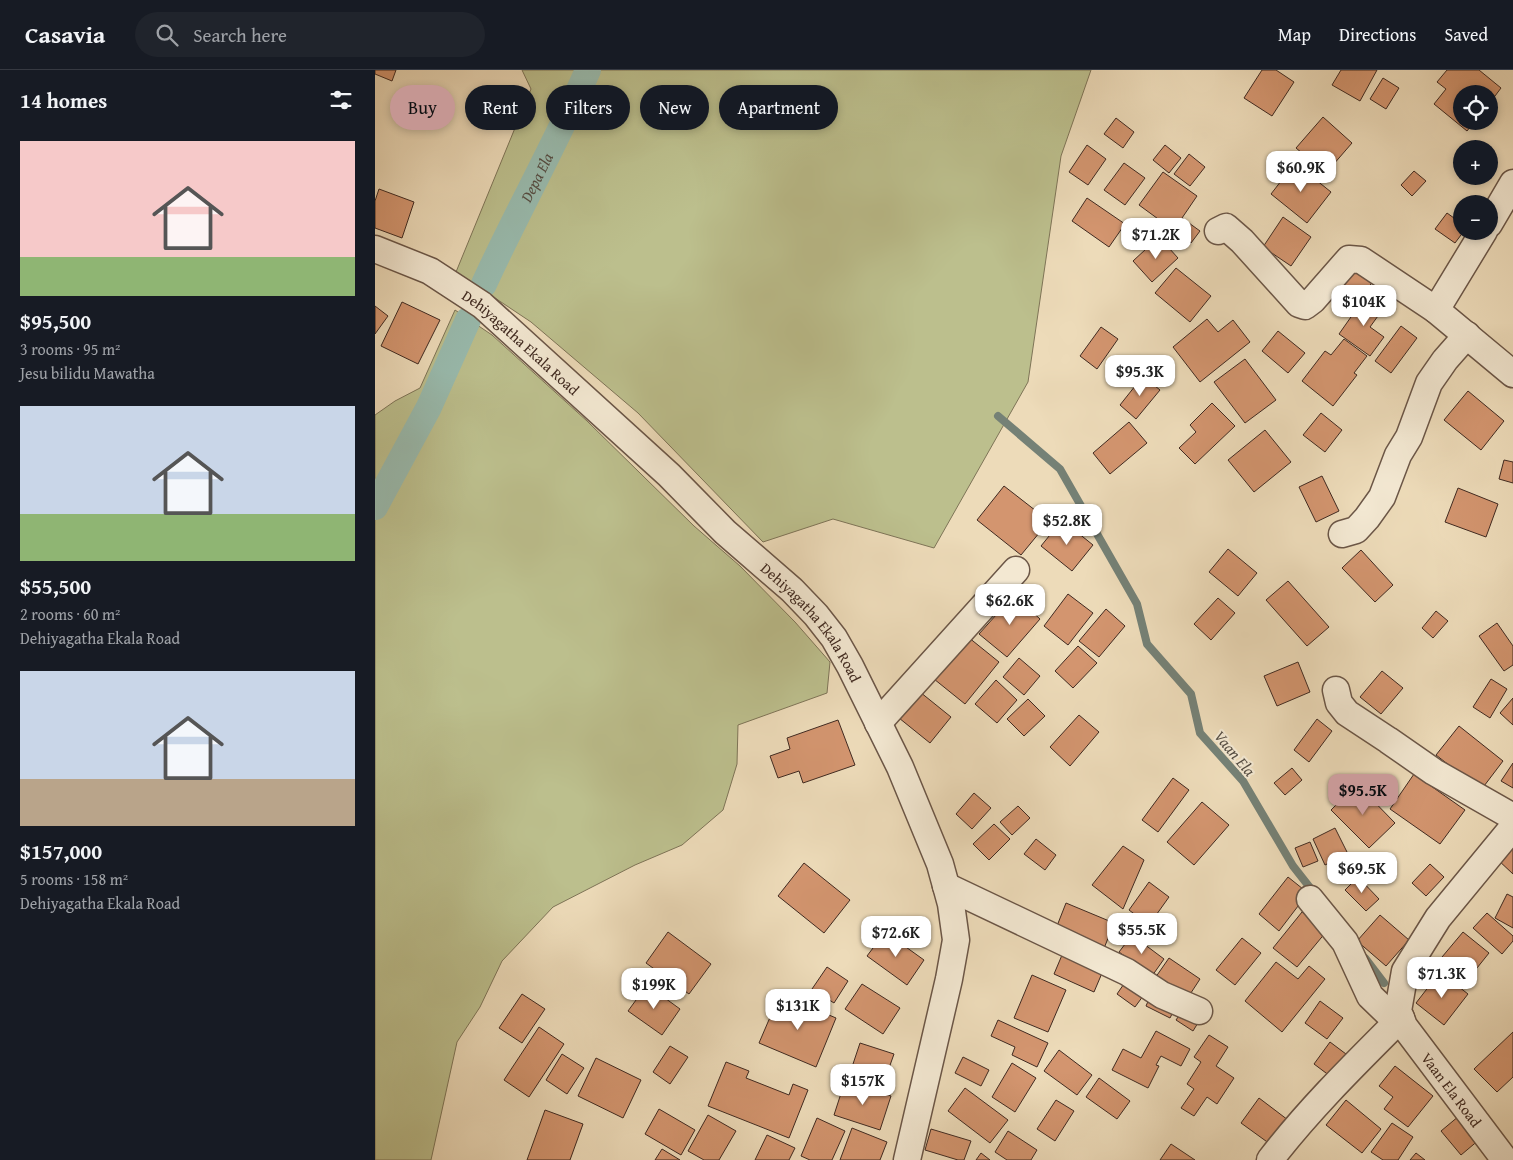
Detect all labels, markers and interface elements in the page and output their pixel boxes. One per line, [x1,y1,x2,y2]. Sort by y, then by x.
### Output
search box [135,12,485,57]
text: Casavia [25,17,105,52]
icon: search [153,21,181,49]
text: Search here [193,21,287,49]
text: Map [1278,21,1311,48]
text: Directions [1339,21,1416,48]
text: Saved [1444,21,1488,48]
text: 14 homes [20,85,107,116]
chip: Buy [390,85,455,130]
chip: Rent [465,85,536,130]
chip: Filters [546,85,630,130]
chip: New [640,85,709,130]
chip: Apartment [719,85,838,130]
map controls [1453,85,1498,240]
button: locate [1453,85,1498,130]
icon: filters [327,86,355,114]
button: + [1453,140,1498,185]
water label: Depa Ela [513,148,559,207]
pin: $60.9K [1260,150,1342,193]
text: $60.9K [1277,155,1325,179]
icon: home [143,173,233,263]
button: − [1453,195,1498,240]
pin: $71.2K [1115,218,1197,260]
text: $71.2K [1132,222,1180,246]
street label: Dehiyagatha Ekala Road [458,284,584,399]
pin: $104K [1329,284,1399,327]
text: $104K [1342,289,1386,313]
text: $95,500 [20,306,91,337]
text: 3 rooms · 95 m² [20,337,120,361]
pin: $95.3K [1099,354,1181,397]
text: $95.3K [1116,359,1164,383]
text: Jesu bilidu Mawatha [20,361,155,385]
icon: home [143,438,233,528]
pin: $52.8K [1026,504,1108,546]
text: $52.8K [1043,508,1091,532]
street label: Dehiyagatha Ekala Road [757,557,867,685]
text: $55,500 [20,571,91,602]
pin: $62.6K [969,584,1051,626]
text: $62.6K [986,588,1034,612]
text: 2 rooms · 60 m² [20,602,120,626]
text: Dehiyagatha Ekala Road [20,626,180,650]
icon: home [143,703,233,793]
water label: Vaan Ela [1209,725,1262,782]
pin: $95.5K [1322,774,1404,816]
text: $95.5K [1339,778,1387,802]
text: $157,000 [20,836,102,867]
pin: $69.5K [1321,852,1403,894]
text: $69.5K [1338,856,1386,880]
text: 5 rooms · 158 m² [20,867,128,891]
text: Dehiyagatha Ekala Road [20,891,180,915]
pin: $55.5K [1101,912,1183,955]
pin: $72.6K [855,916,937,958]
text: $55.5K [1118,917,1166,941]
text: $72.6K [872,920,920,944]
pin: $71.3K [1401,956,1483,999]
text: $71.3K [1418,961,1466,985]
pin: $199K [619,968,689,1010]
text: $199K [632,972,676,996]
pin: $131K [763,988,833,1031]
text: $131K [776,993,820,1017]
street label: Vaan Ela Road [1417,1048,1487,1131]
pin: $157K [828,1064,898,1106]
text: $157K [841,1068,885,1092]

